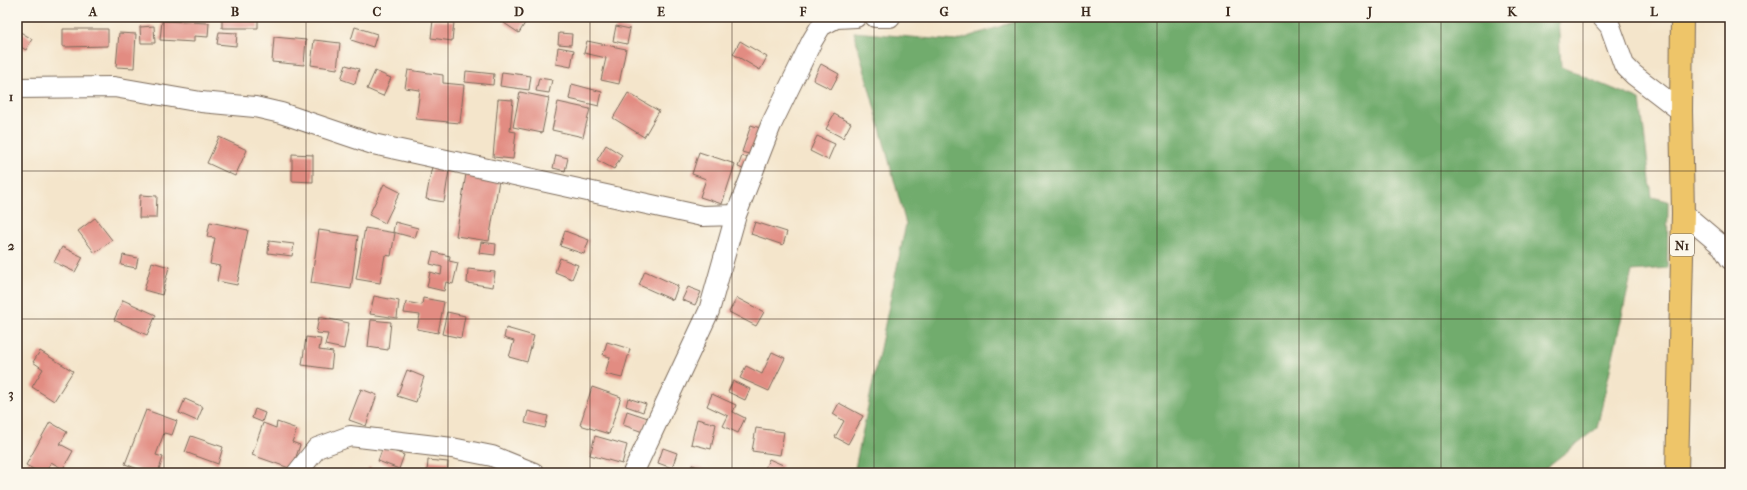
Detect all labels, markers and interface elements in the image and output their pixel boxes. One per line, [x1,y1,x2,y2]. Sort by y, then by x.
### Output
text: A [88,4,98,19]
text: B [231,4,240,19]
text: C [373,4,382,19]
text: D [514,4,524,19]
text: E [657,4,665,19]
text: F [799,4,807,19]
text: G [939,4,949,19]
text: H [1081,4,1092,19]
text: I [1225,4,1231,19]
text: J [1366,4,1373,20]
text: K [1507,4,1518,19]
text: L [1650,4,1659,19]
text: 1 [9,89,14,104]
road number: N1 [1670,234,1694,256]
text: 2 [8,238,15,253]
text: 3 [8,386,14,402]

